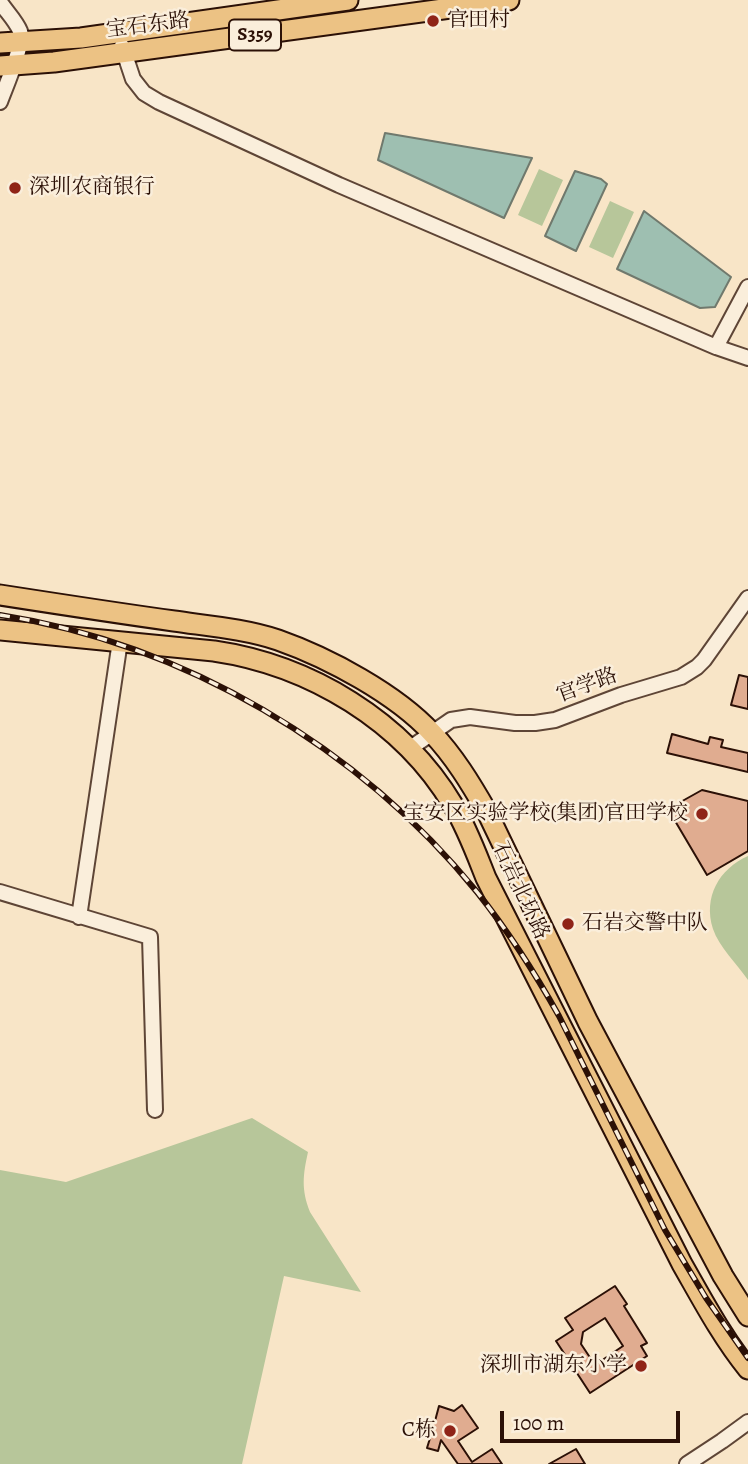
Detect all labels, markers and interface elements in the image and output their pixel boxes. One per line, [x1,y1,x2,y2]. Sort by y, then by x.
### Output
street label: 宝石东路 [105,8,191,44]
place label: 官田村 [447,8,510,34]
marker: 官田村 [425,13,441,29]
road number: S359 [229,20,281,50]
place label: 深圳农商银行 [29,175,155,201]
marker: 深圳农商银行 [7,180,23,196]
street label: 官学路 [553,663,621,709]
place label: 宝安区实验学校(集团)官田学校 [403,801,688,827]
marker: 宝安区实验学校(集团)官田学校 [694,806,710,822]
street label: 石岩北环路 [486,838,554,944]
place label: 石岩交警中队 [582,911,708,937]
marker: 石岩交警中队 [560,916,576,932]
place label: 深圳市湖东小学 [480,1353,627,1379]
marker: 深圳市湖东小学 [633,1358,649,1374]
scale bar [503,1398,683,1442]
text: 100 m [513,1409,564,1437]
place label: C栋 [402,1418,436,1444]
marker: C栋 [442,1423,458,1439]

